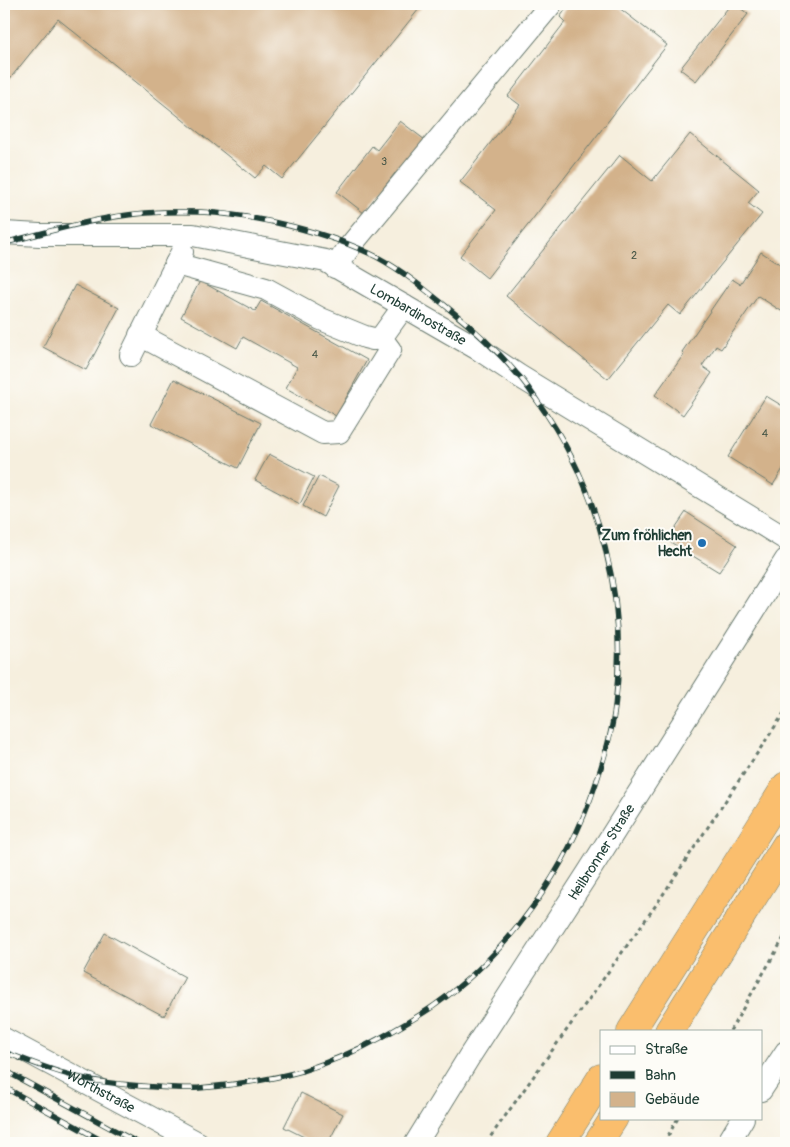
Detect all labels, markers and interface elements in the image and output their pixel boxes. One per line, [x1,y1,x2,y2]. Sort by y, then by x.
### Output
house number: 3 [381,155,387,168]
house number: 2 [631,249,637,262]
street label: Lombardinostraße [367,280,469,349]
house number: 4 [312,348,319,361]
house number: 4 [762,427,769,440]
place label: Zum fröhlichen Hecht [601,527,692,560]
marker: Zum fröhlichen Hecht [696,537,708,549]
street label: Heilbronner Straße [564,801,638,903]
legend [600,1030,762,1120]
text: Straße [645,1040,688,1059]
street label: Wörthstraße [64,1066,138,1116]
text: Bahn [645,1066,676,1085]
text: Gebäude [645,1090,700,1109]

